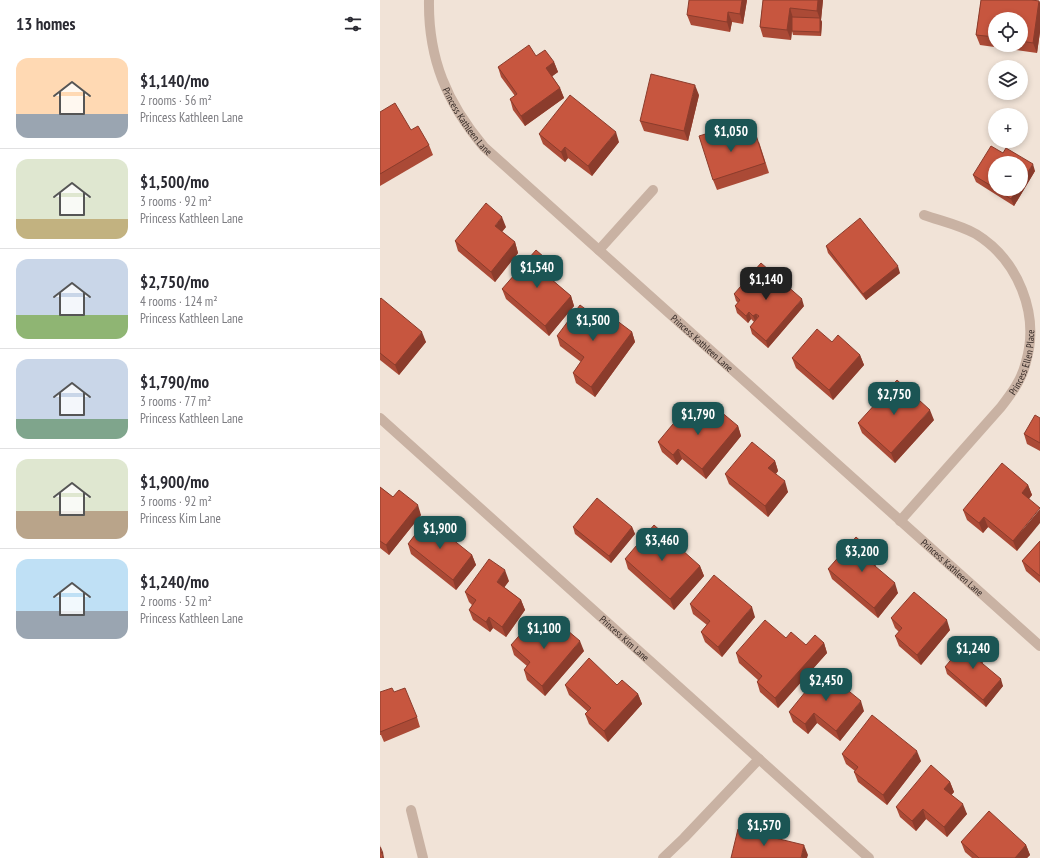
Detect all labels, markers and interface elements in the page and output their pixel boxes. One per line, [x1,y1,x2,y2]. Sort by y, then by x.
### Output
map controls [988,12,1028,196]
button: locate [988,12,1028,52]
text: 13 homes [16,13,75,35]
icon: filters [342,13,364,35]
button: layers [988,60,1028,100]
text: $1,140/mo [140,70,209,92]
icon: home [48,74,96,122]
street label: Princess Kathleen Lane [440,85,495,158]
text: 2 rooms · 56 m² [140,92,212,109]
button: + [988,108,1028,148]
text: Princess Kathleen Lane [140,109,243,126]
pin: $1,050 [698,119,764,153]
text: $1,050 [714,123,748,140]
button: − [988,156,1028,196]
text: $1,500/mo [140,171,209,193]
icon: home [48,175,96,223]
text: 3 rooms · 92 m² [140,193,212,210]
text: Princess Kathleen Lane [140,210,243,227]
pin: $1,540 [504,255,570,289]
text: $1,540 [520,259,554,276]
pin: $1,140 [733,267,799,301]
text: $2,750/mo [140,271,209,293]
text: $1,140 [749,271,783,288]
icon: home [48,275,96,323]
text: 4 rooms · 124 m² [140,293,218,310]
pin: $1,500 [560,308,626,342]
text: Princess Kathleen Lane [140,310,243,327]
text: $1,500 [576,312,610,329]
street label: Princess Kathleen Lane [668,312,736,375]
street label: Princess Ellen Place [1006,330,1037,398]
text: $1,790/mo [140,371,209,393]
icon: home [48,375,96,423]
pin: $2,750 [861,382,927,416]
text: $2,750 [877,386,911,403]
text: 3 rooms · 77 m² [140,393,211,410]
pin: $1,790 [665,402,731,436]
text: $1,790 [681,406,715,423]
text: Princess Kathleen Lane [140,410,243,427]
text: $1,900/mo [140,471,209,493]
icon: home [48,475,96,523]
text: 3 rooms · 92 m² [140,493,212,510]
text: Princess Kim Lane [140,510,221,527]
pin: $1,900 [407,516,473,550]
text: $1,900 [423,520,457,537]
pin: $3,460 [629,528,695,562]
text: $3,460 [645,532,679,549]
street label: Princess Kathleen Lane [918,536,986,599]
pin: $3,200 [829,539,895,573]
text: $3,200 [845,543,879,560]
text: $1,240/mo [140,571,209,593]
icon: home [48,575,96,623]
text: 2 rooms · 52 m² [140,593,212,610]
text: Princess Kathleen Lane [140,610,243,627]
street label: Princess Kim Lane [597,613,652,664]
pin: $1,100 [511,616,577,650]
text: $1,100 [527,620,561,637]
pin: $1,240 [940,636,1006,670]
text: $1,240 [956,640,990,657]
pin: $2,450 [793,668,859,702]
text: $2,450 [809,672,843,689]
pin: $1,570 [731,813,797,847]
text: $1,570 [747,817,781,834]

